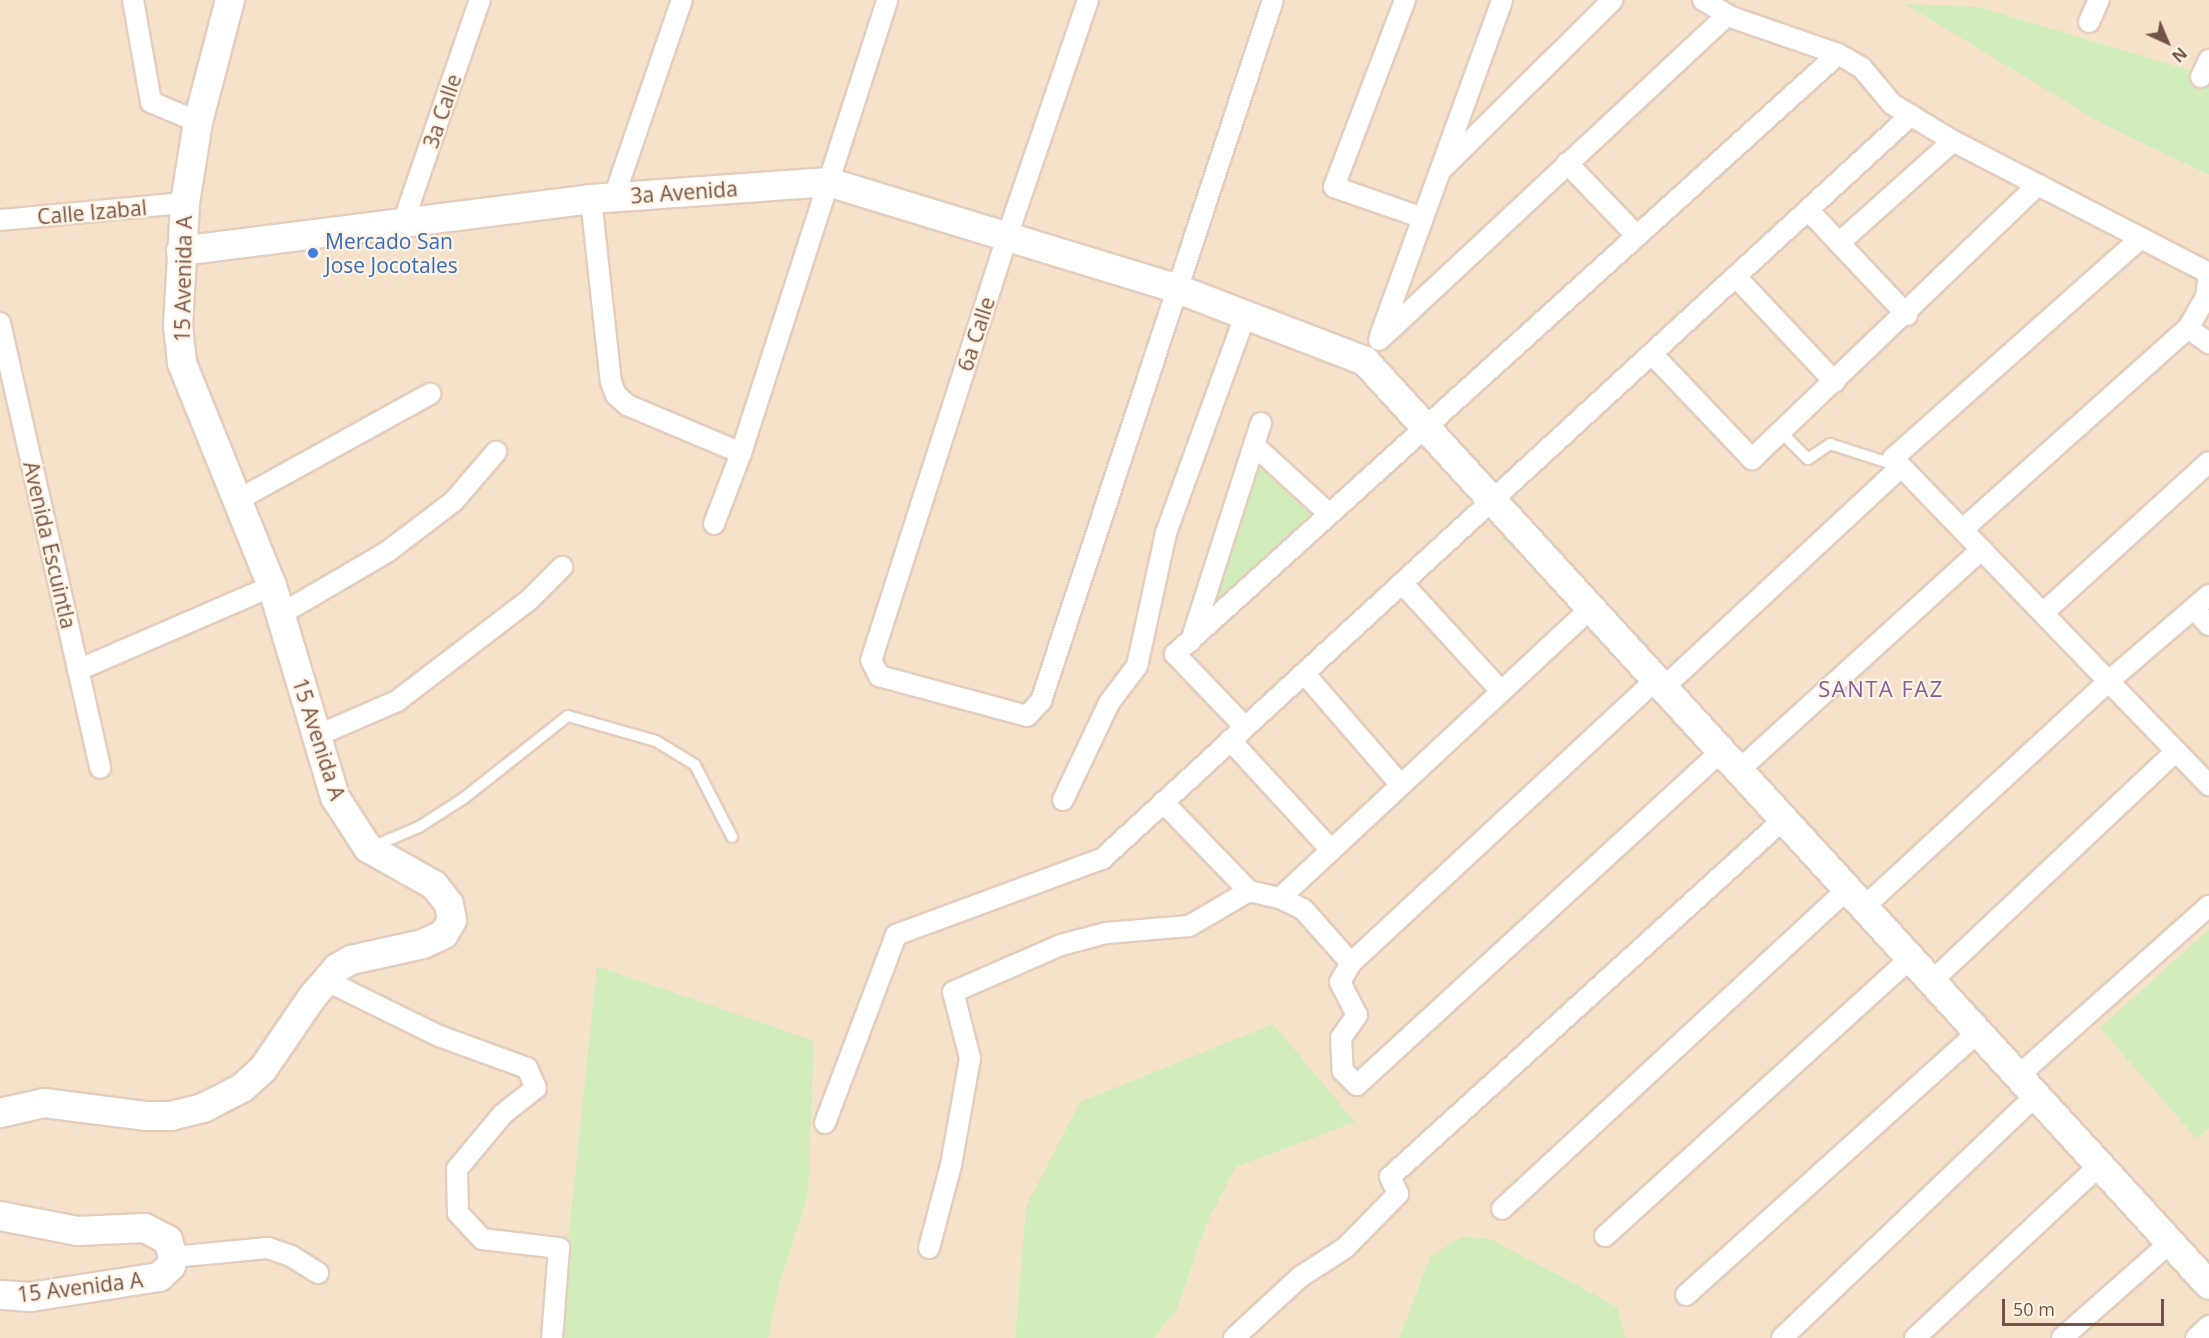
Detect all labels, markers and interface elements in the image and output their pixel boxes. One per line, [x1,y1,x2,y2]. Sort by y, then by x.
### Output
north arrow [2137,12,2197,72]
text: N [2167,43,2192,67]
street label: 3a Calle [418,71,466,151]
street label: 3a Avenida [630,176,738,208]
street label: Calle Izabal [36,195,148,229]
street label: 15 Avenida A [169,216,197,342]
place label: Mercado San Jose Jocotales [325,228,458,278]
marker: Mercado San Jose Jocotales [306,246,320,260]
street label: 6a Calle [952,294,1000,374]
street label: Avenida Escuintla [18,459,82,631]
street label: 15 Avenida A [287,675,351,803]
district label: SANTA FAZ [1818,676,1944,702]
street label: 15 Avenida A [16,1267,144,1307]
scale bar [2005,1287,2167,1325]
text: 50 m [2013,1297,2055,1321]

